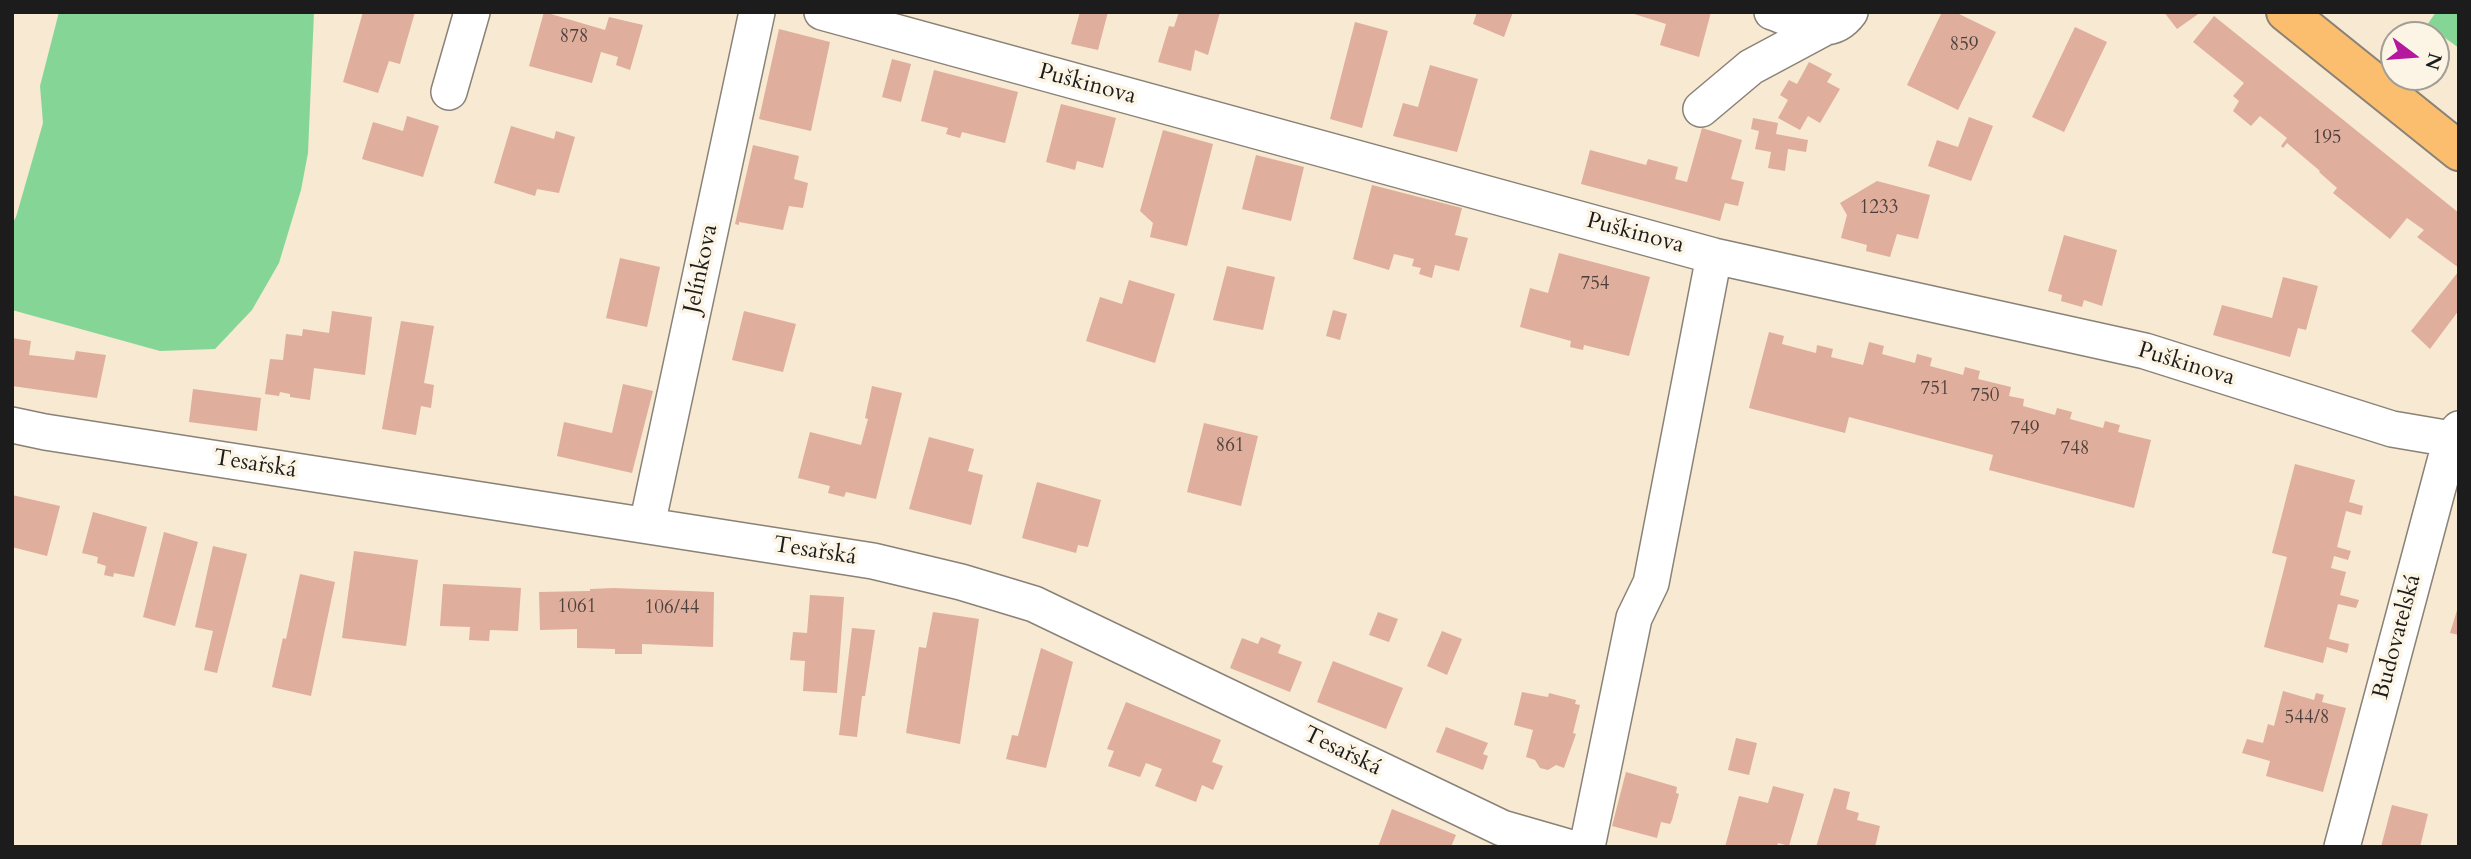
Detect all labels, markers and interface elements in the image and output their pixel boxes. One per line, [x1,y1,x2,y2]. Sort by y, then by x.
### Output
north arrow [2380,21,2450,91]
house number: 878 [559,27,589,49]
house number: 859 [1949,35,1979,57]
text: N [2418,50,2448,73]
street label: Puškinova [1035,59,1139,111]
house number: 195 [2312,128,2342,150]
house number: 1233 [1860,198,1898,220]
street label: Puškinova [1583,208,1687,260]
street label: Jelínkova [679,222,725,316]
house number: 754 [1580,274,1610,296]
street label: Puškinova [2134,337,2238,393]
house number: 751 [1920,379,1950,401]
house number: 750 [1970,386,2000,408]
house number: 749 [2010,419,2040,441]
house number: 861 [1215,436,1245,458]
house number: 748 [2060,439,2090,461]
street label: Tesařská [212,445,298,485]
street label: Tesařská [772,532,858,572]
street label: Budovatelská [2368,572,2428,702]
house number: 1061 [558,597,596,619]
house number: 106/44 [645,598,699,620]
house number: 544/8 [2284,708,2330,730]
street label: Tesařská [1299,721,1385,783]

